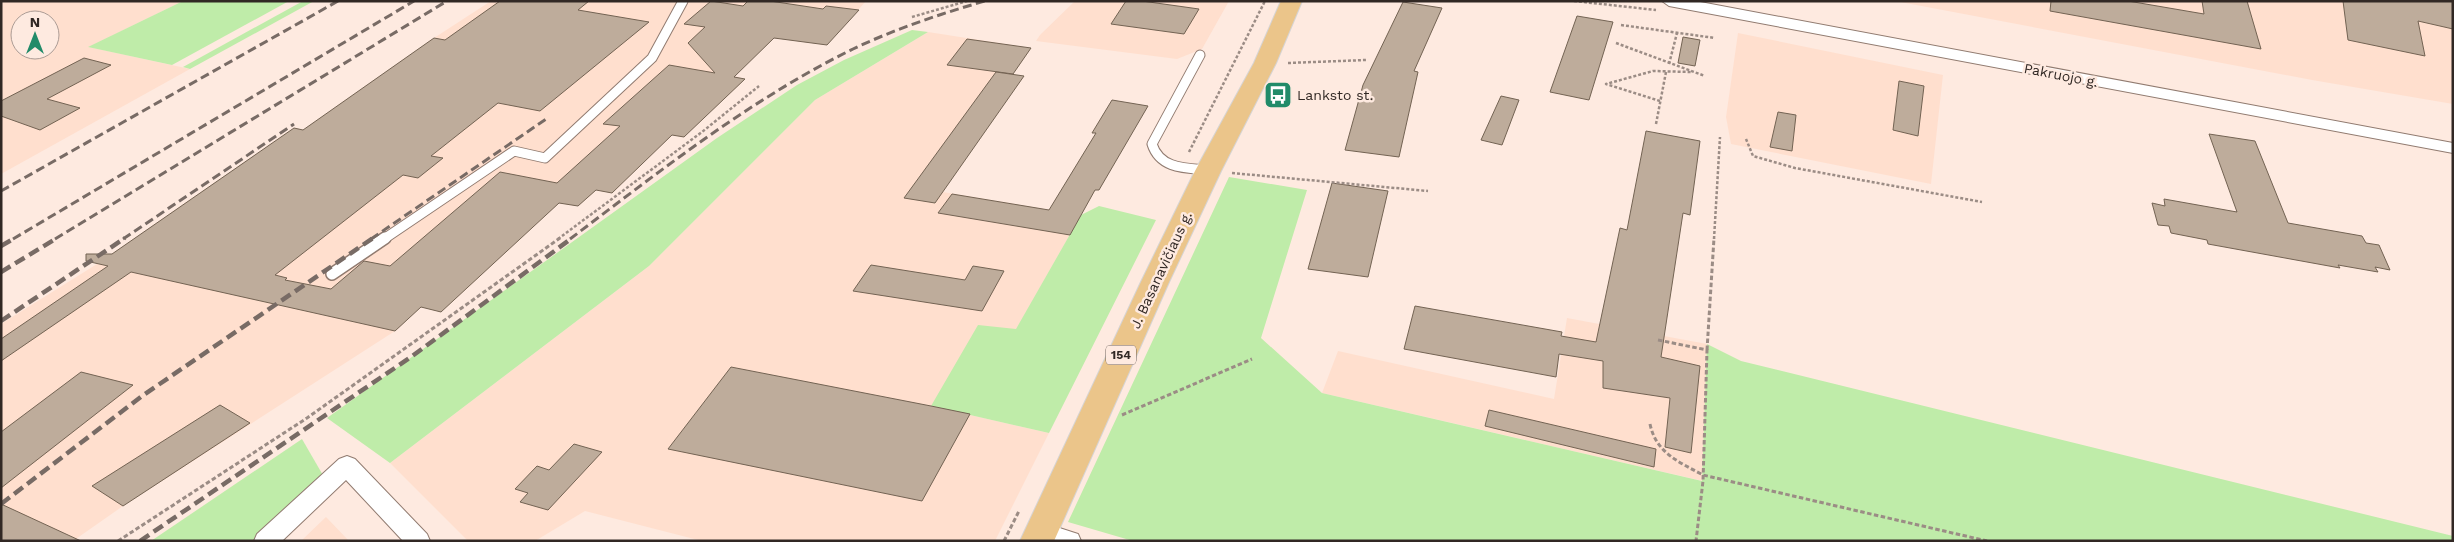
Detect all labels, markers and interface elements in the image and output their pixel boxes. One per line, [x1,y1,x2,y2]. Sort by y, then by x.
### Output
north arrow [10,10,60,60]
text: N [30,14,40,30]
street label: Pakruojo g. [2023,60,2099,90]
bus stop icon: Lanksto st. [1263,80,1293,110]
place label: Lanksto st. [1297,87,1373,103]
street label: J. Basanavičiaus g. [1127,209,1195,331]
road number: 154 [1106,346,1136,364]

